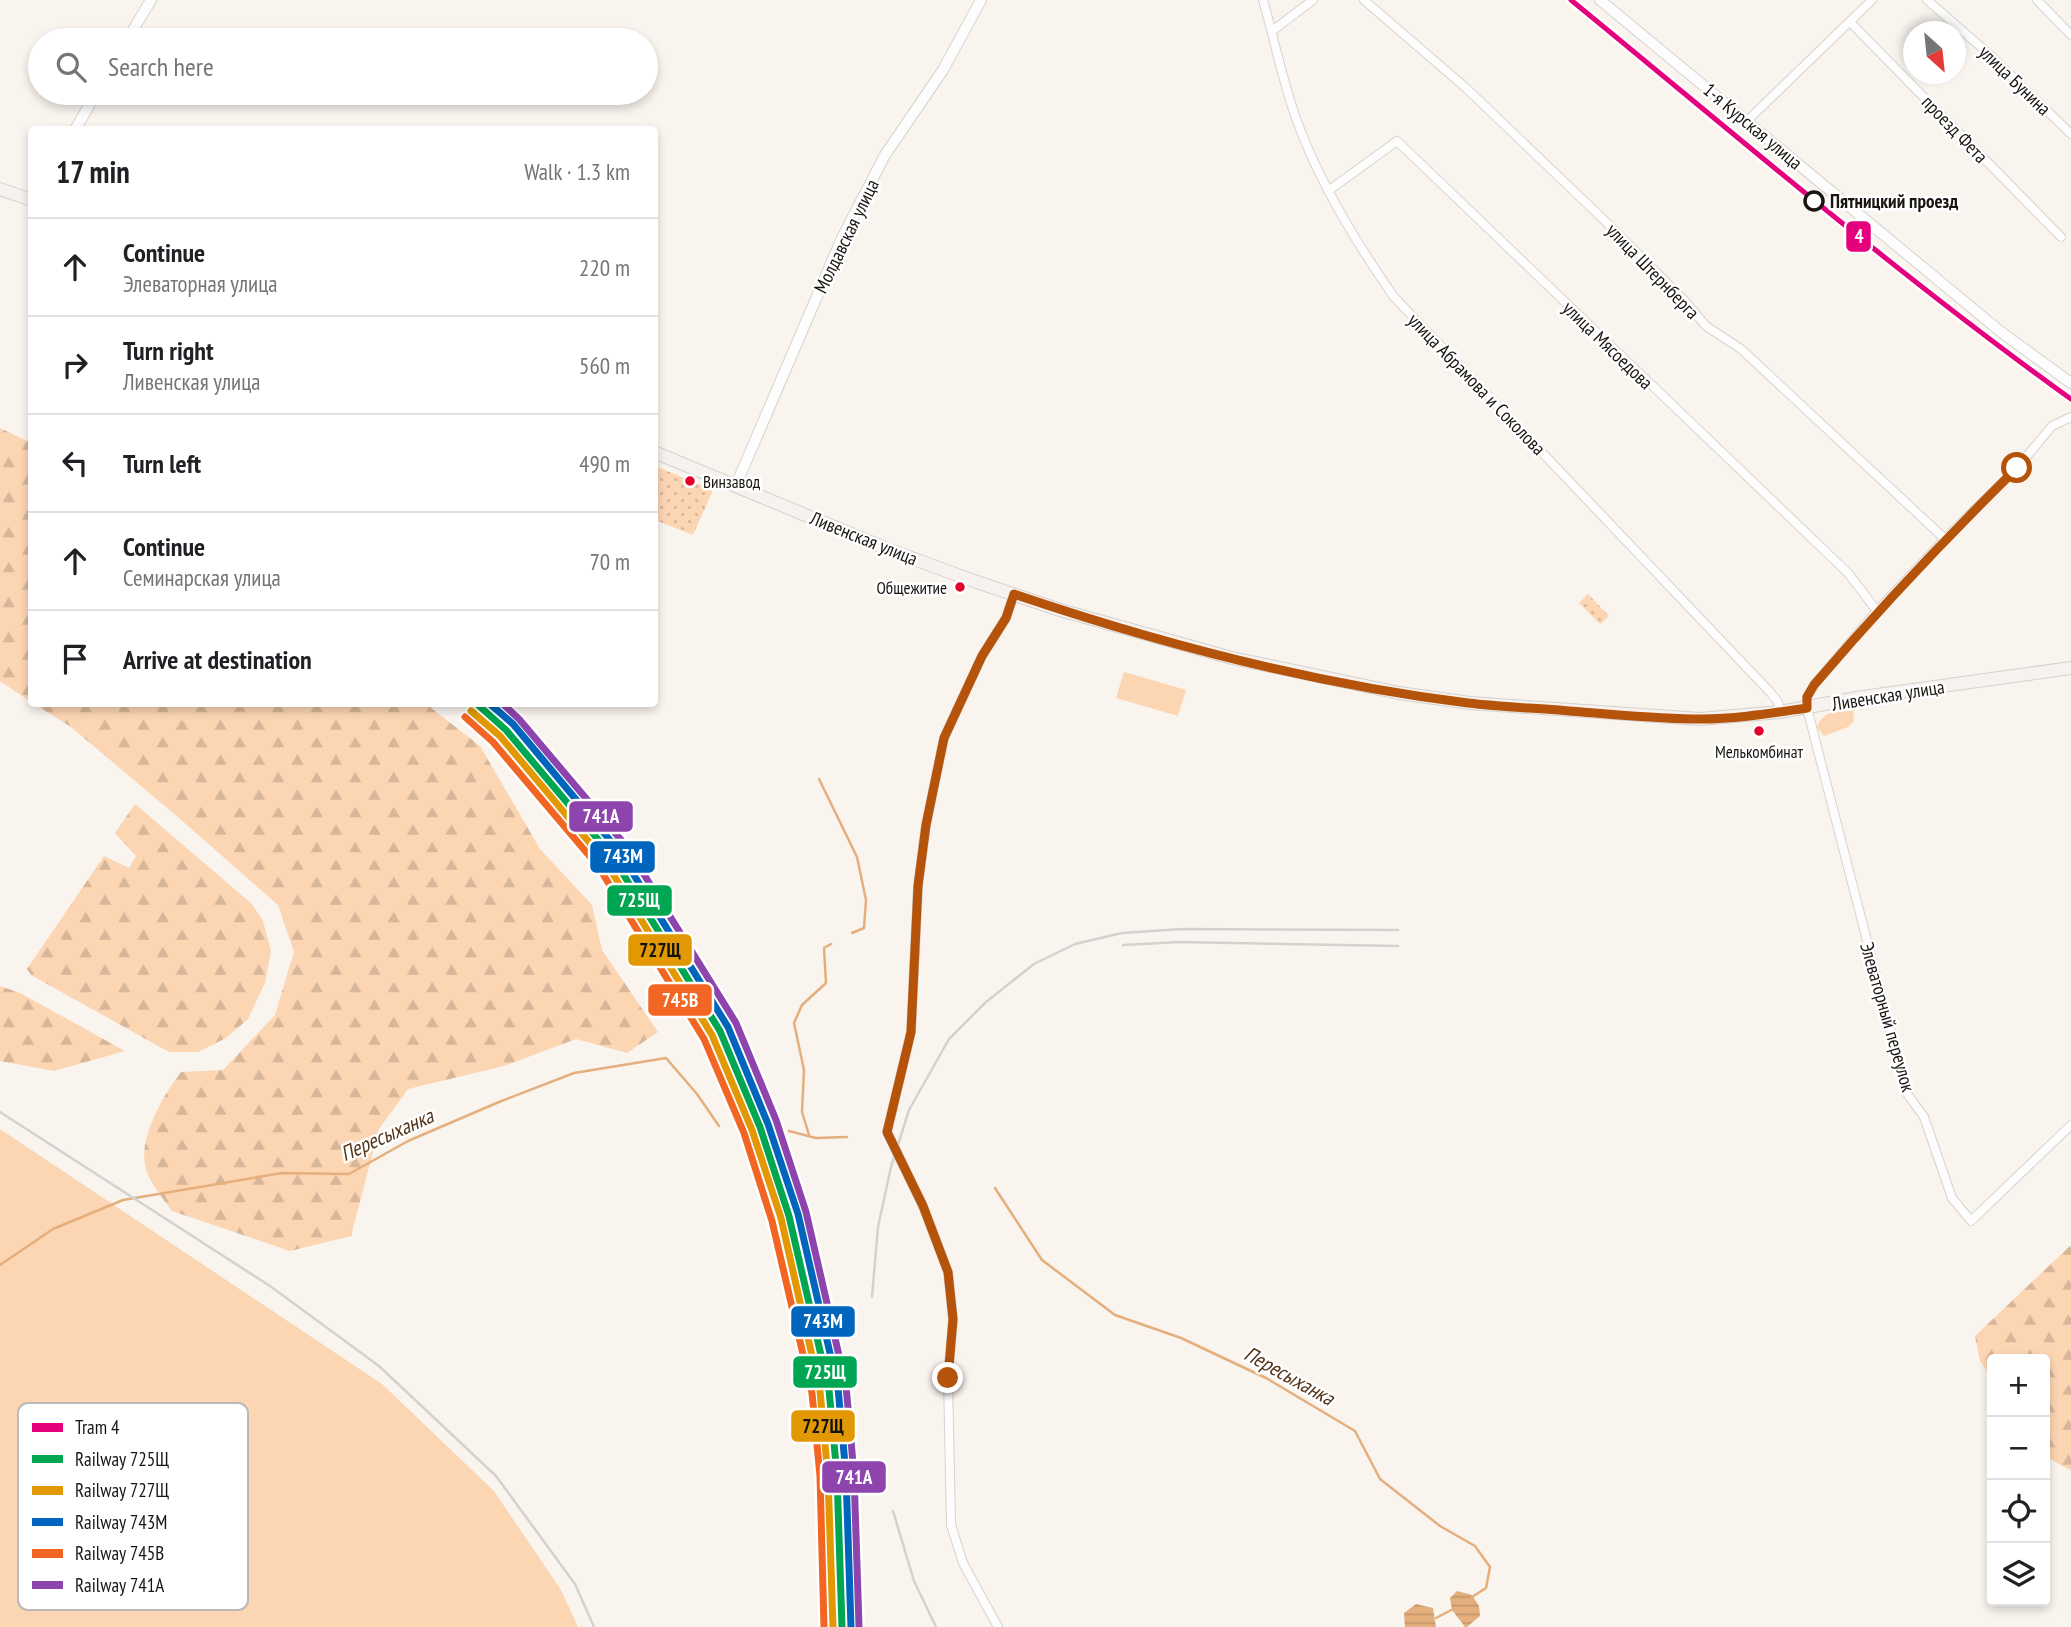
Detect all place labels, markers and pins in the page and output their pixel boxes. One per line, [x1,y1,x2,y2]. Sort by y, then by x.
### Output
place label: Пятницкий проезд [1830,189,1958,213]
marker: Пятницкий проезд [1804,191,1824,211]
place label: Винзавод [703,471,761,493]
marker: Винзавод [683,474,697,488]
place label: Общежитие [877,577,947,599]
marker: Общежитие [953,580,967,594]
marker: Мелькомбинат [1752,724,1766,738]
place label: Мелькомбинат [1715,741,1804,763]

